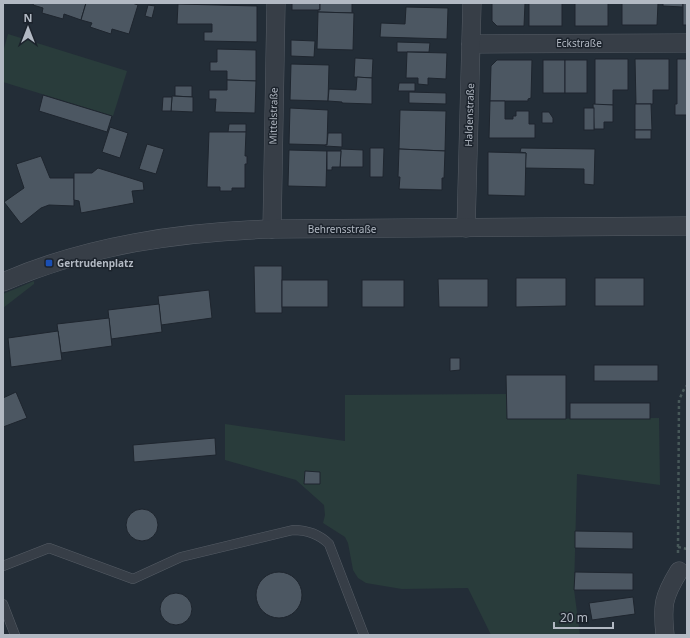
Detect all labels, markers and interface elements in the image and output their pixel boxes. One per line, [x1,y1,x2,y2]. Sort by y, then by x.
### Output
north arrow [8,8,48,48]
text: N [24,10,32,25]
street label: Eckstraße [556,36,602,50]
street label: Haldenstraße [461,83,477,147]
street label: Mittelstraße [266,87,281,145]
street label: Behrensstraße [308,222,377,236]
place label: Gertrudenplatz [57,256,133,270]
marker: Gertrudenplatz [44,258,54,268]
scale bar [554,604,613,630]
text: 20 m [560,609,588,626]

